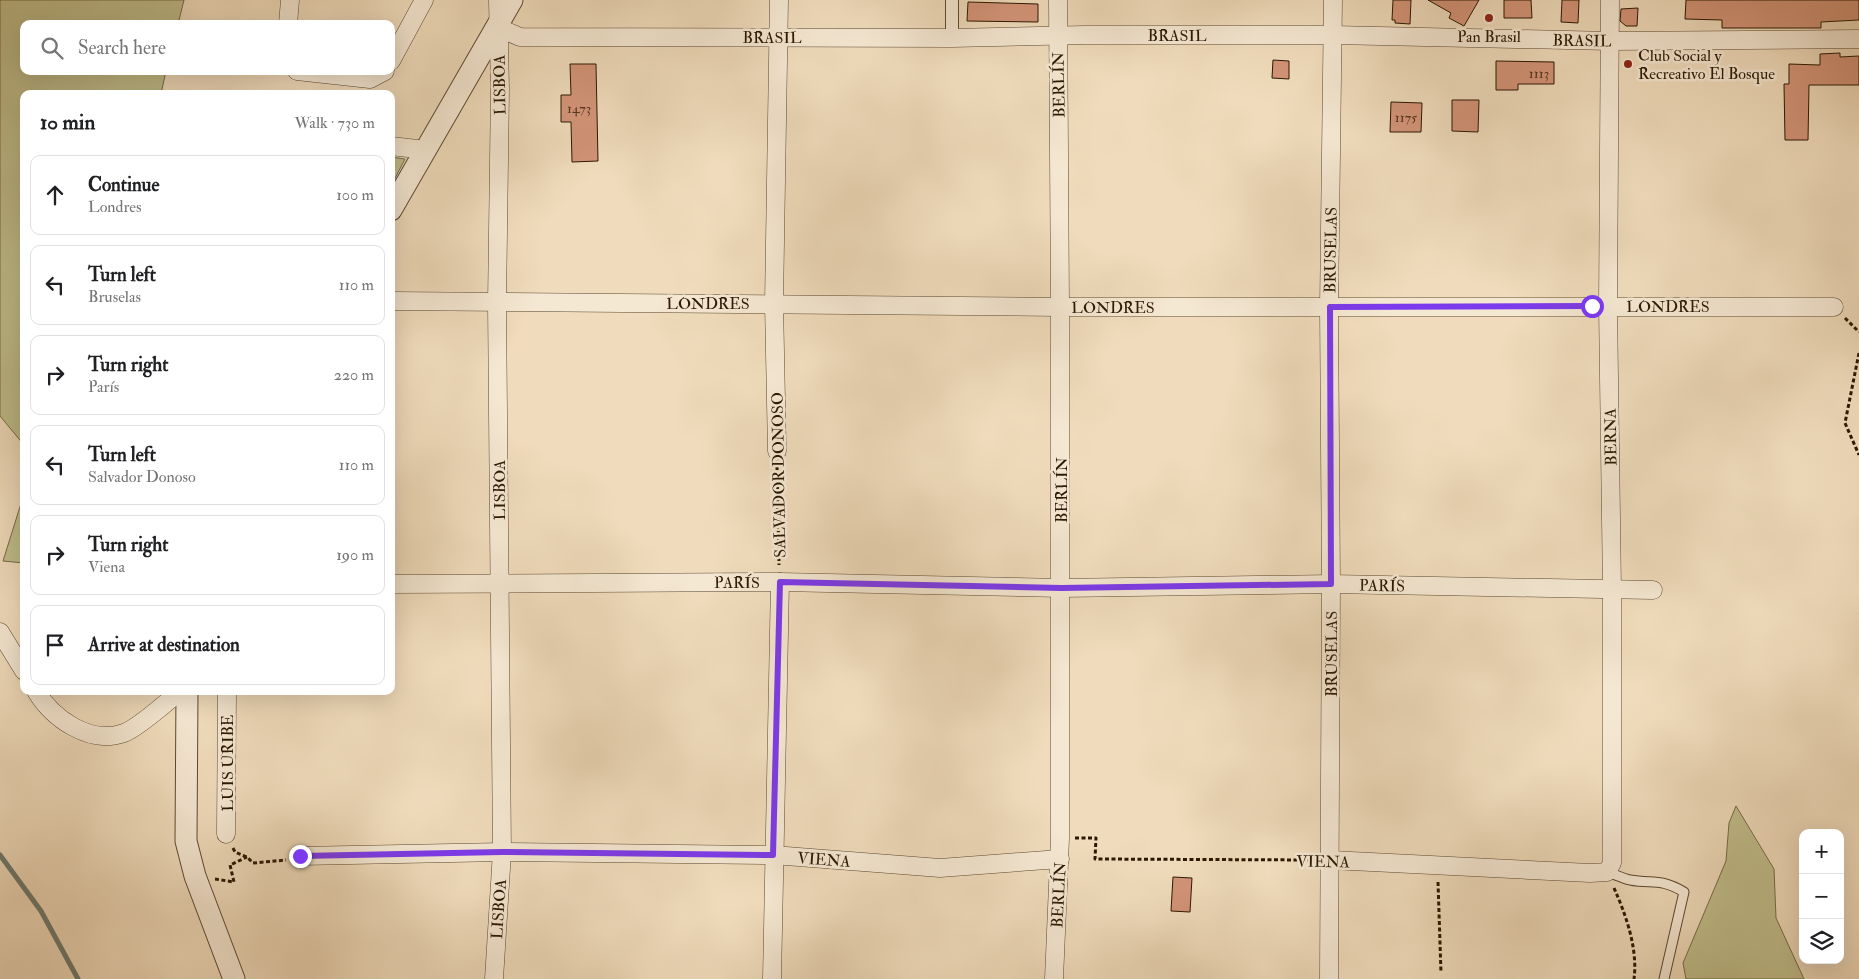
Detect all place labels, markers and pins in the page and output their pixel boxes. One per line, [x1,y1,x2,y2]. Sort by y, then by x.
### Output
marker: Pan Brasil [1483,12,1495,24]
place label: Pan Brasil [1457,27,1521,47]
place label: Club Social y Recreativo El Bosque [1638,46,1775,84]
marker: Club Social y Recreativo El Bosque [1622,58,1634,70]

